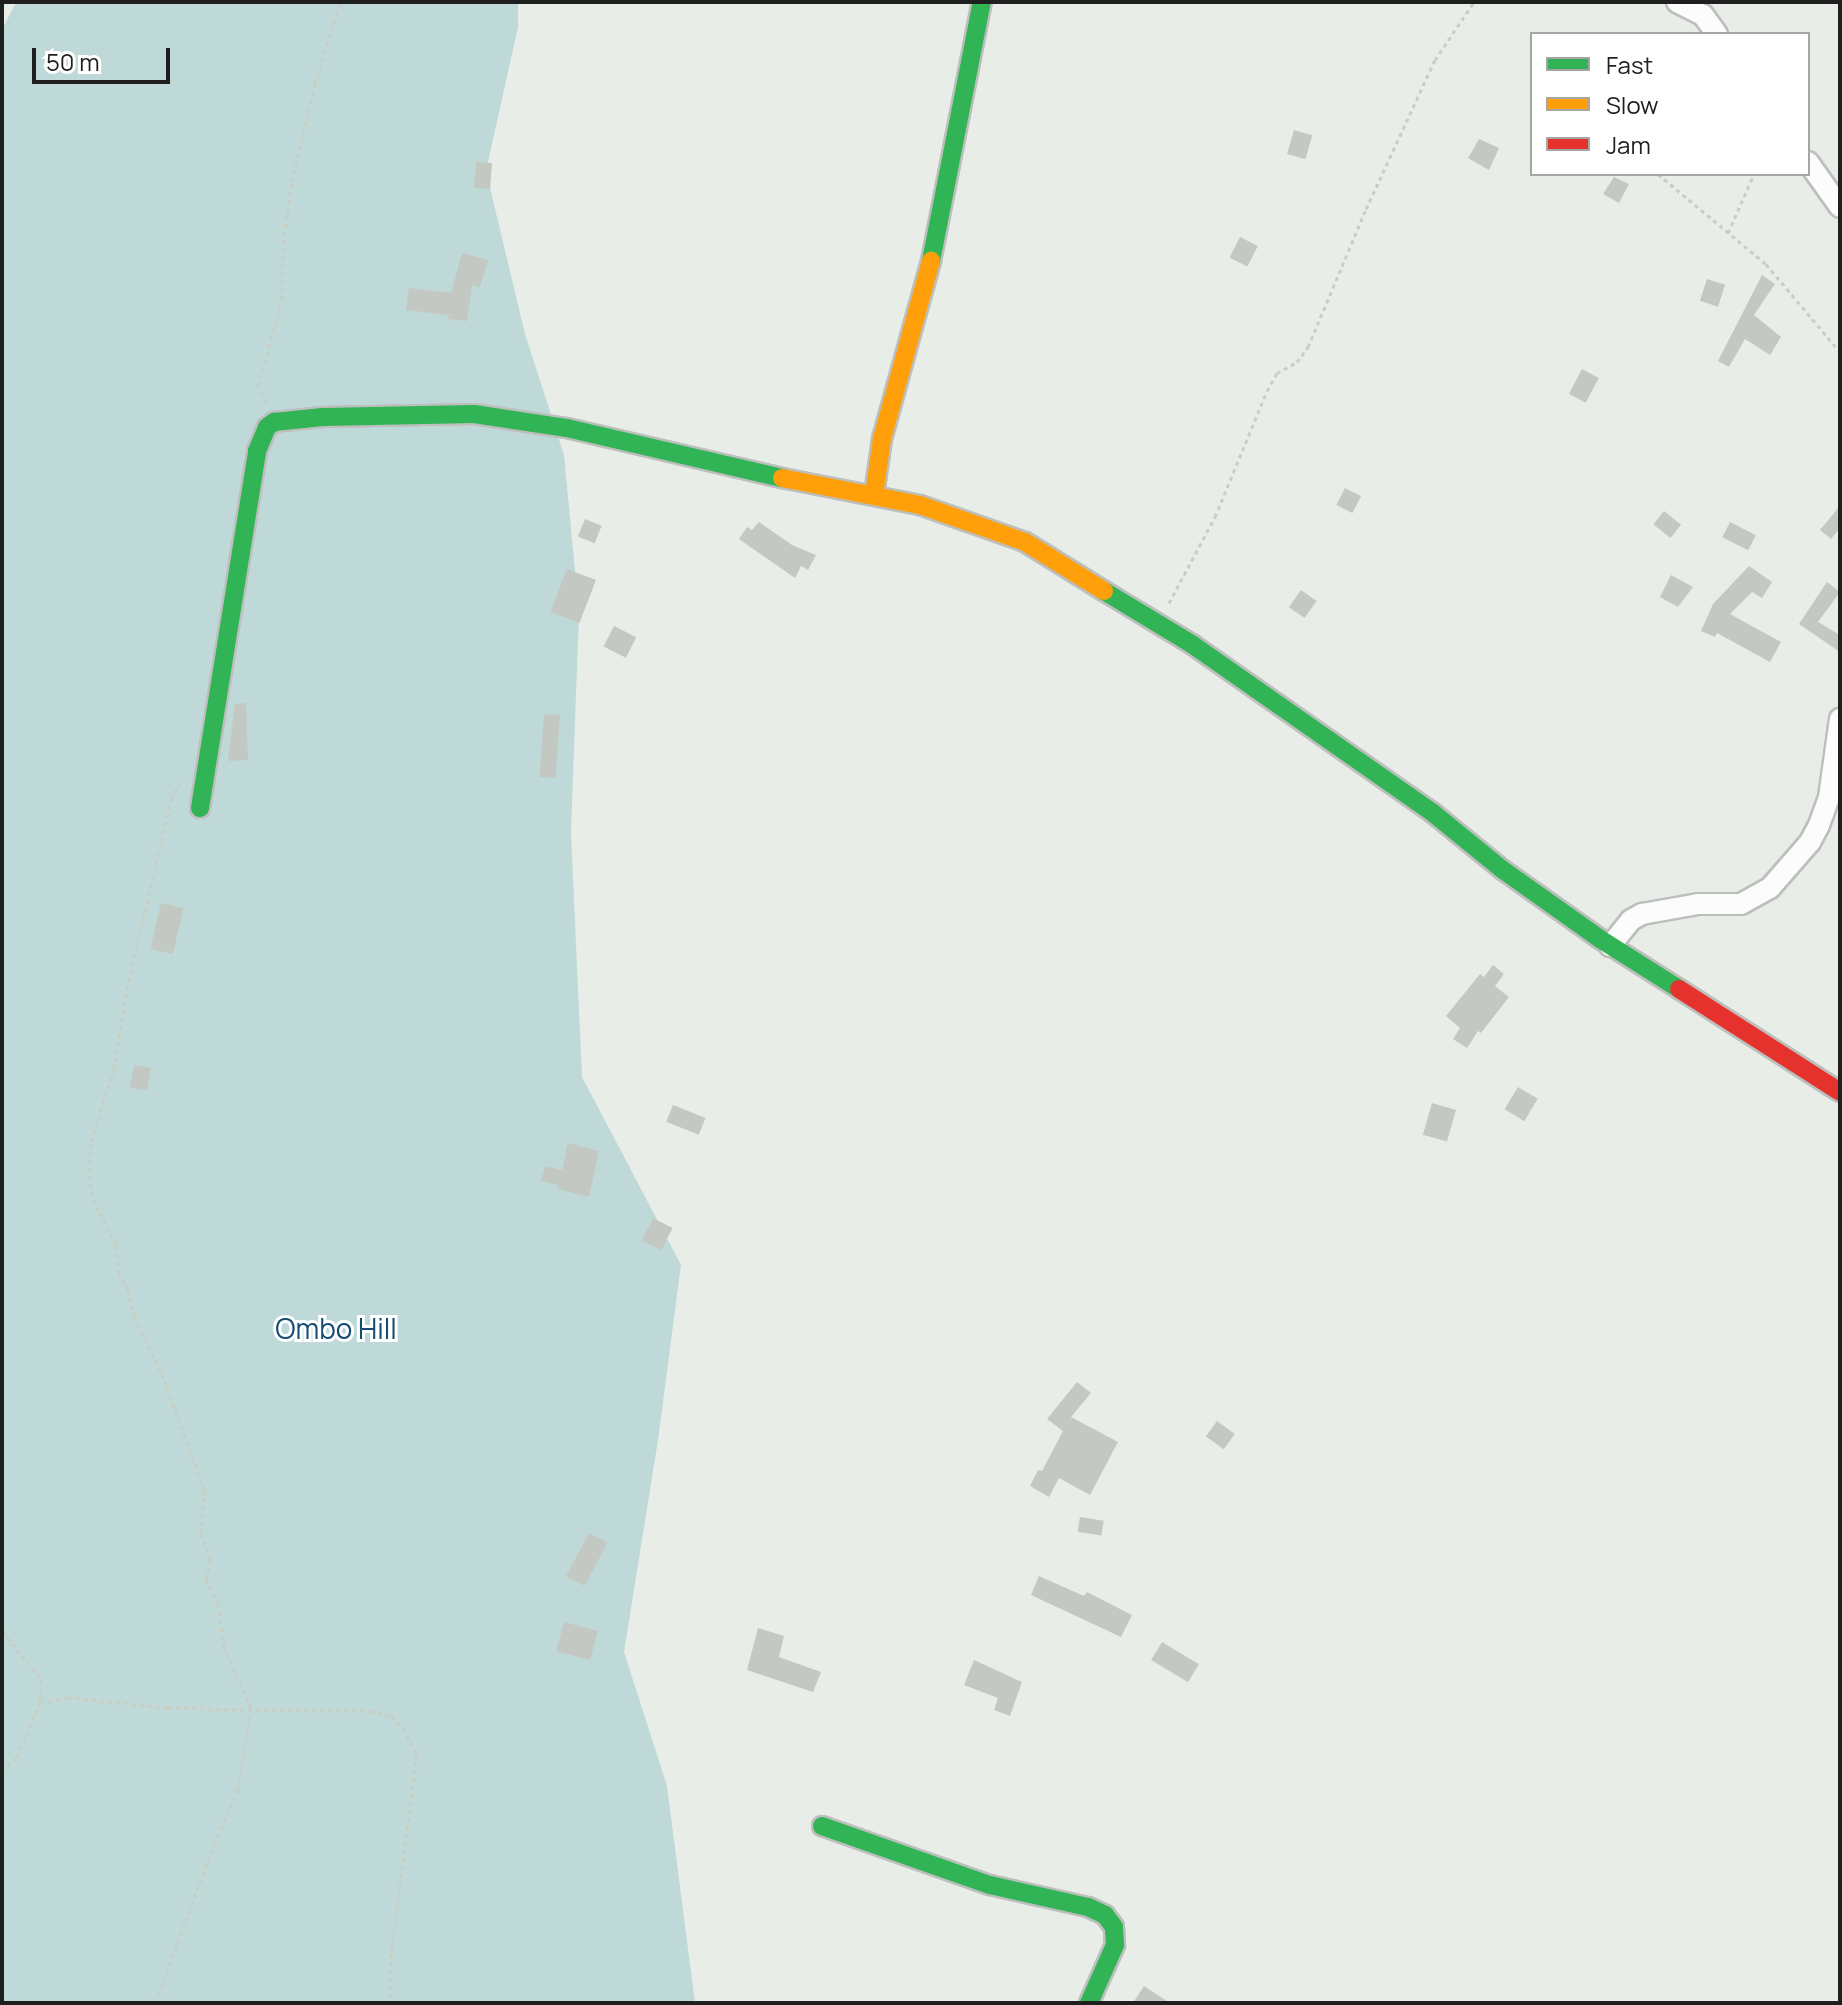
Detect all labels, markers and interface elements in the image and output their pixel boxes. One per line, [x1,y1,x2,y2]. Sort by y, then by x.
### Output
scale bar [36,32,174,82]
legend [1530,32,1810,176]
text: 50 m [46,45,100,78]
text: Fast [1606,48,1653,81]
text: Slow [1606,88,1659,121]
text: Jam [1606,128,1651,161]
park label: Ombo Hill [275,1311,397,1345]

